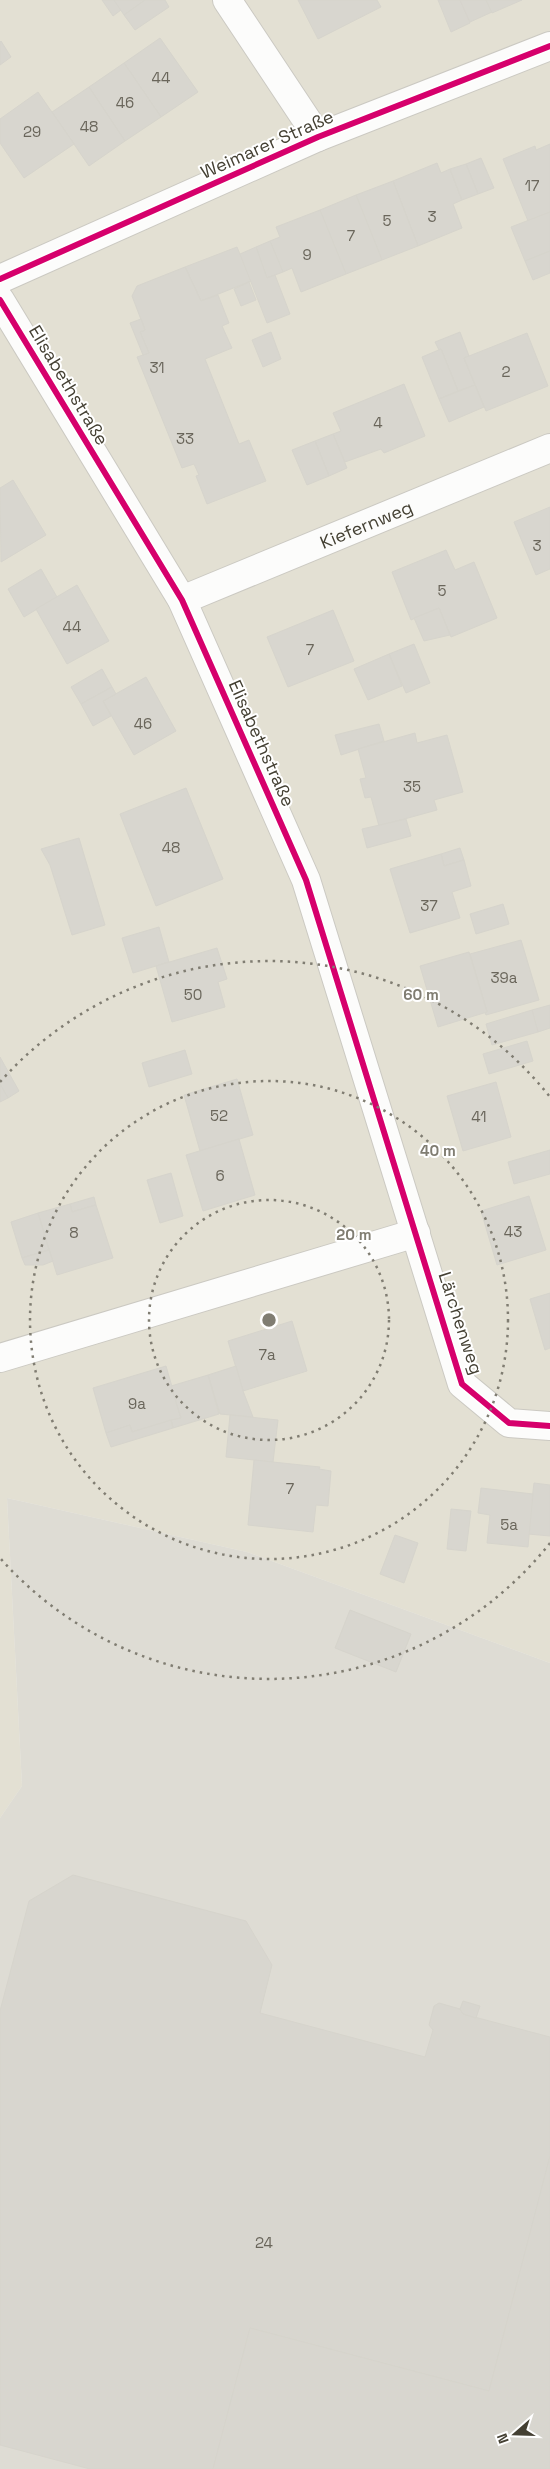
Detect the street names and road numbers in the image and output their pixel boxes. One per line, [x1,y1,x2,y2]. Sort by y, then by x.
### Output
street label: Weimarer Straße [197,104,337,184]
street label: Elisabethstraße [24,321,114,449]
street label: Kiefernweg [316,495,416,553]
street label: Elisabethstraße [224,676,300,810]
street label: Lärchenweg [434,1269,488,1377]

